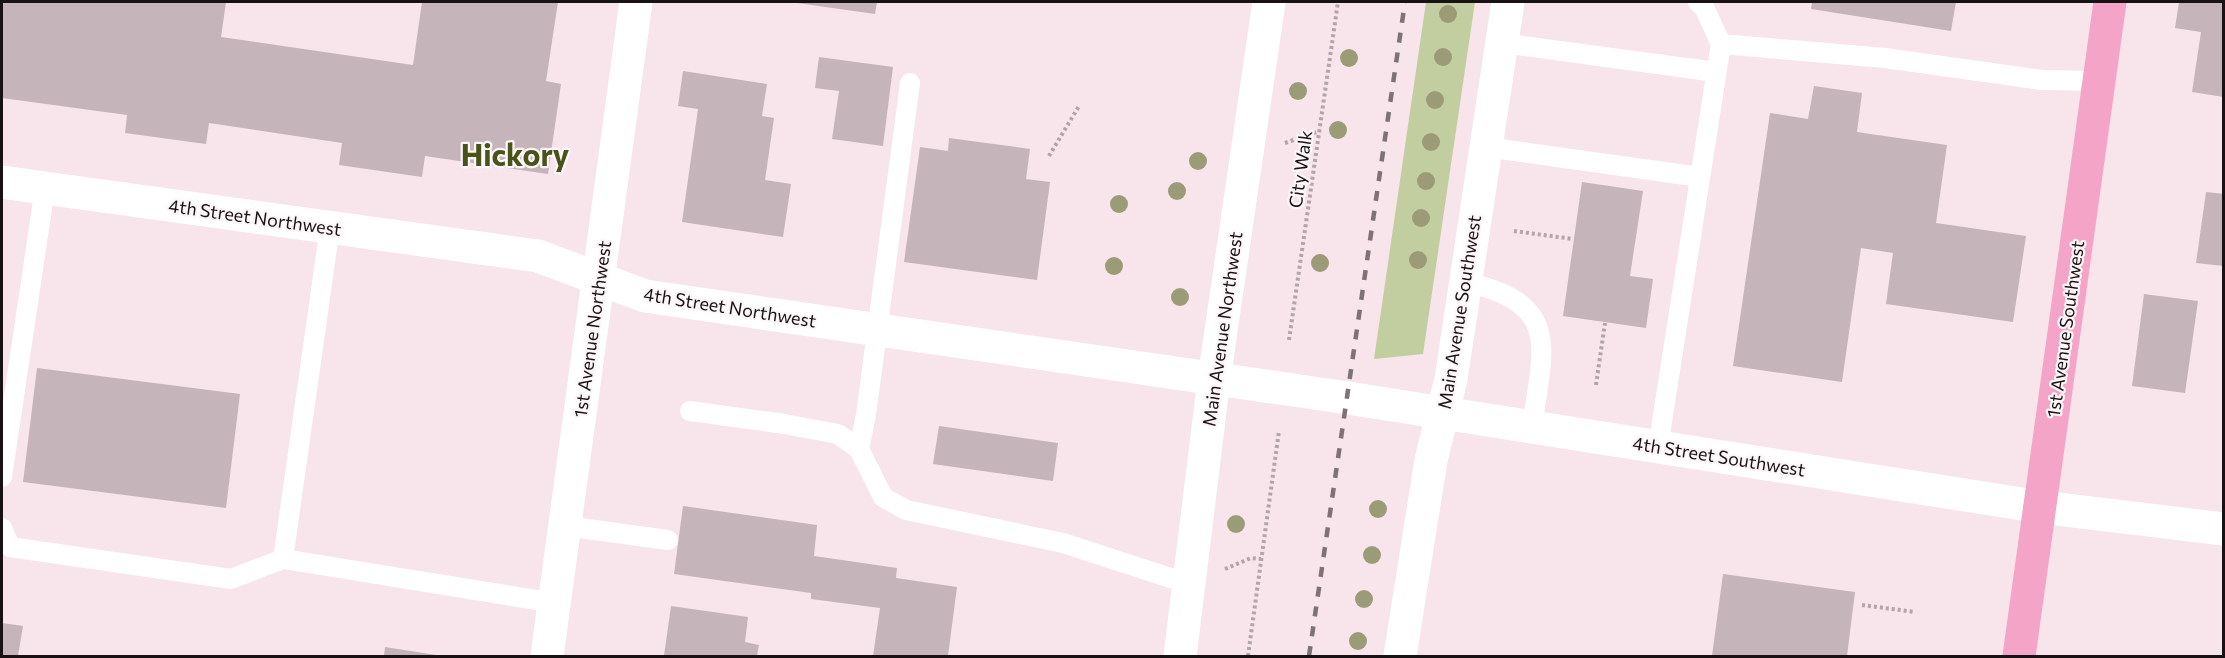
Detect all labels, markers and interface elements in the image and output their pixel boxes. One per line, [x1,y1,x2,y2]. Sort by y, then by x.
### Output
street label: City Walk [1284,128,1316,209]
district label: Hickory [461,135,570,172]
street label: 4th Street Northwest [167,194,343,240]
street label: Main Avenue Southwest [1433,213,1485,411]
street label: Main Avenue Northwest [1197,230,1247,428]
street label: 1st Avenue Northwest [569,239,615,419]
street label: 1st Avenue Southwest [2042,239,2088,419]
street label: 4th Street Northwest [642,282,818,332]
street label: 4th Street Southwest [1631,432,1807,480]

